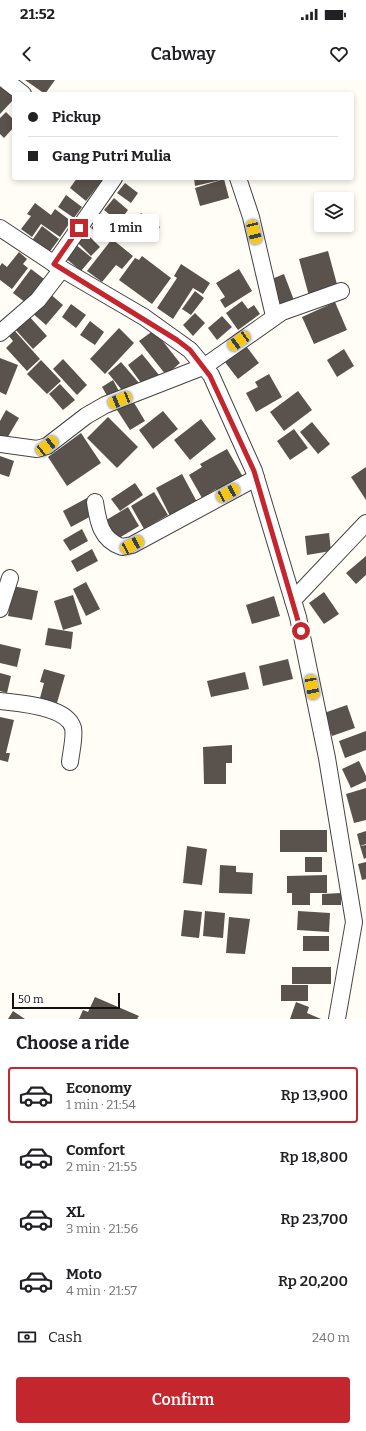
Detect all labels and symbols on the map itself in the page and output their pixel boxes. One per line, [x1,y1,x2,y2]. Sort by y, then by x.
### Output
callout: 1 min [93,214,159,242]
route end [70,219,88,237]
car [245,219,263,245]
car [226,329,252,353]
car [107,390,133,410]
car [34,434,60,458]
car [215,482,241,504]
car [119,534,145,556]
route start [292,622,310,640]
car [304,674,320,700]
scale bar [12,991,120,1010]

